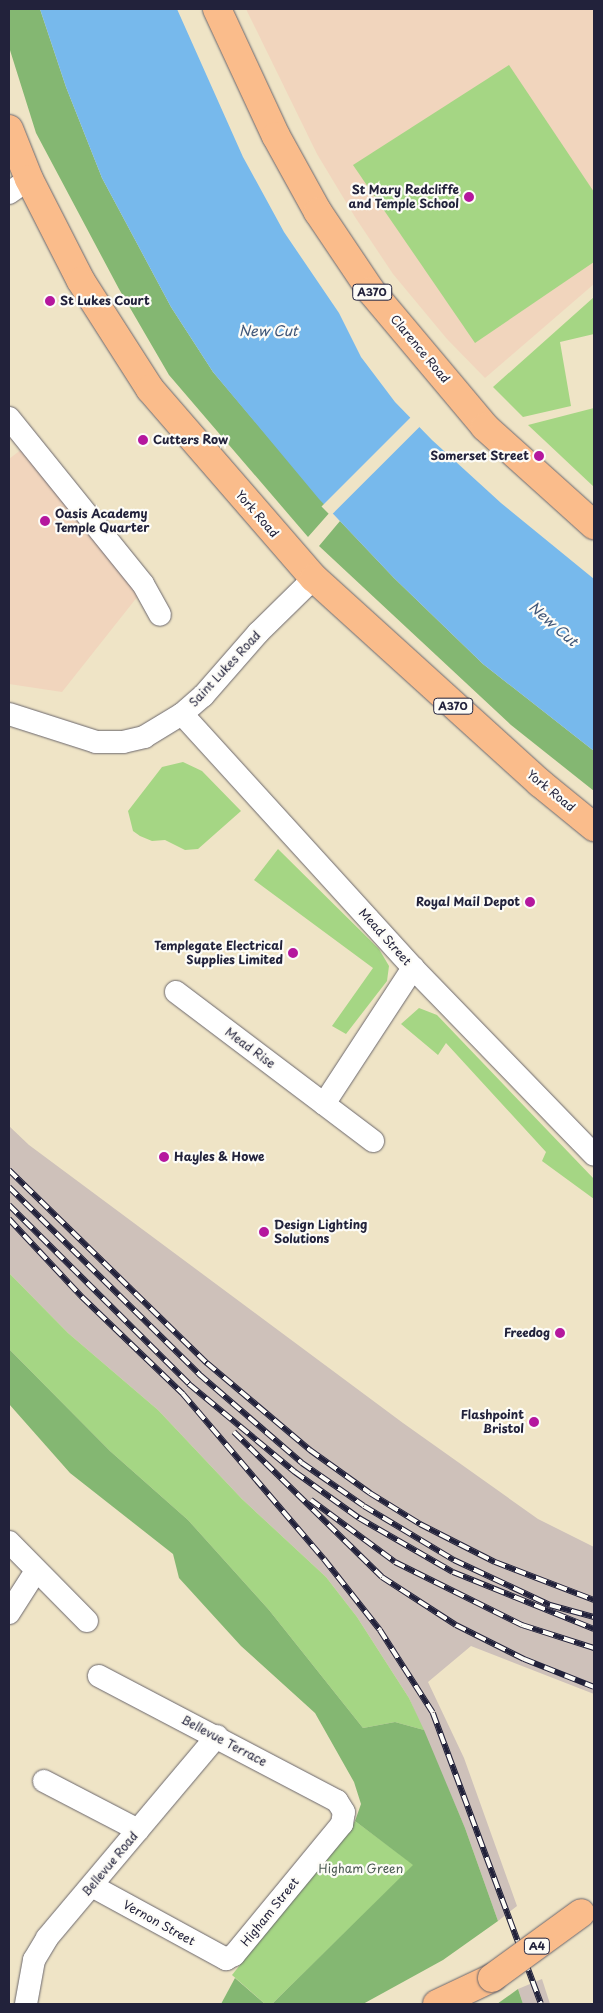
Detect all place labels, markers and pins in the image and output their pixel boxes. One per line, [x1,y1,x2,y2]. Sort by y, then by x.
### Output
place label: St Mary Redcliffe and Temple School [347,183,459,211]
marker: St Mary Redcliffe and Temple School [463,191,475,203]
place label: St Lukes Court [60,294,150,308]
marker: St Lukes Court [44,295,56,307]
place label: Cutters Row [153,433,228,447]
marker: Cutters Row [137,434,149,446]
place label: Somerset Street [430,449,529,463]
marker: Somerset Street [533,450,545,462]
place label: Oasis Academy Temple Quarter [55,507,150,535]
marker: Oasis Academy Temple Quarter [39,515,51,527]
place label: Royal Mail Depot [416,895,520,909]
marker: Royal Mail Depot [524,896,536,908]
place label: Templegate Electrical Supplies Limited [154,939,283,967]
marker: Templegate Electrical Supplies Limited [287,947,299,959]
place label: Hayles & Howe [174,1150,266,1164]
marker: Hayles & Howe [158,1151,170,1163]
place label: Design Lighting Solutions [274,1218,367,1246]
marker: Design Lighting Solutions [258,1226,270,1238]
place label: Freedog [504,1326,550,1340]
marker: Freedog [554,1327,566,1339]
place label: Flashpoint Bristol [461,1408,524,1436]
marker: Flashpoint Bristol [528,1416,540,1428]

